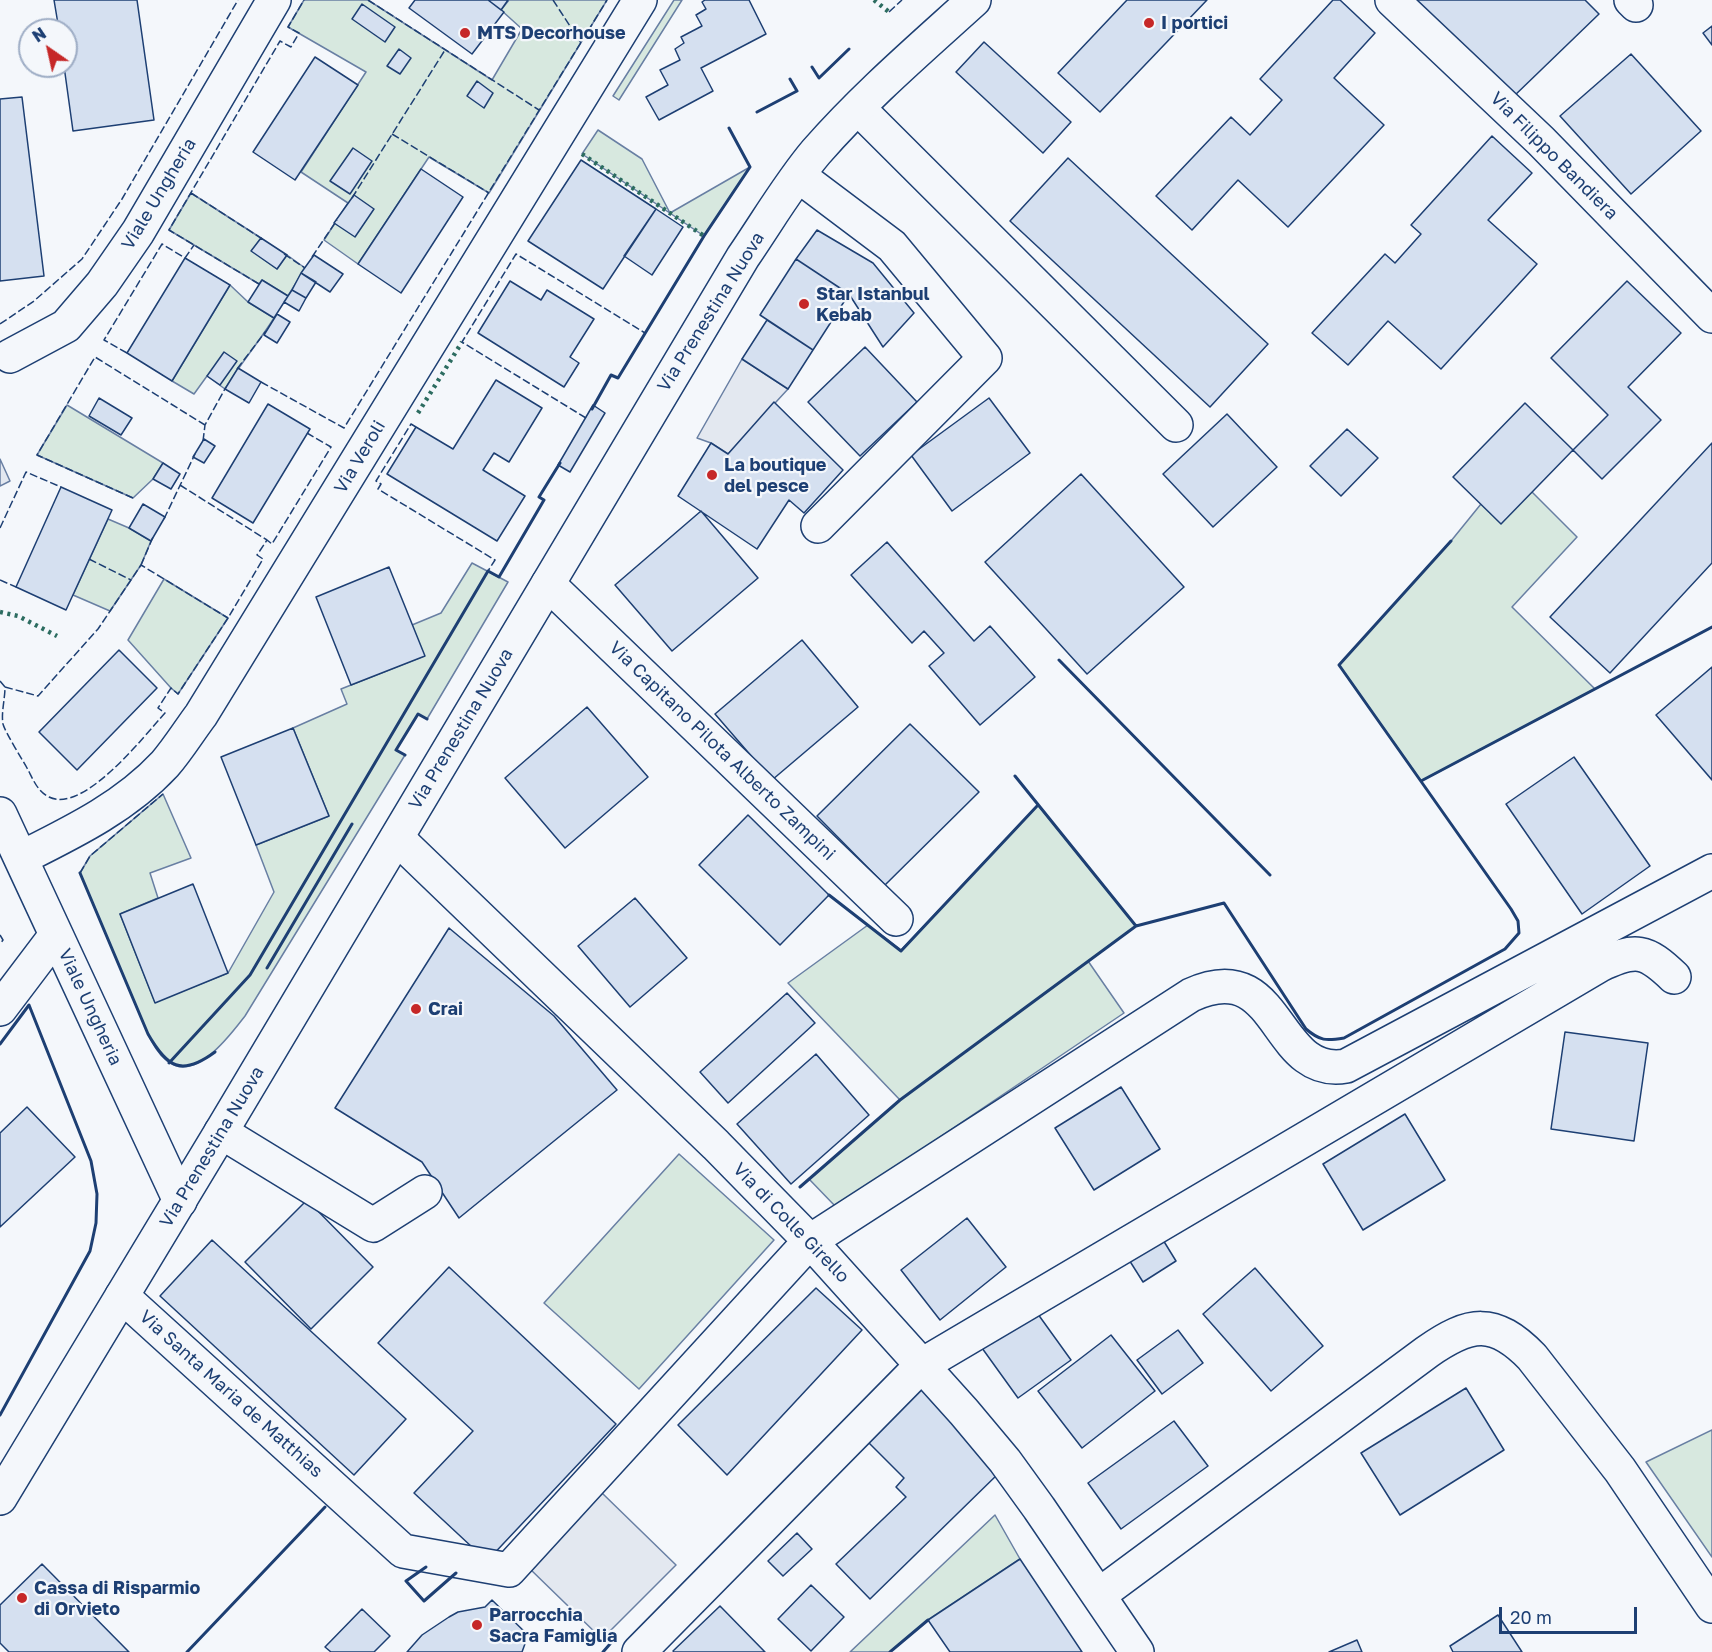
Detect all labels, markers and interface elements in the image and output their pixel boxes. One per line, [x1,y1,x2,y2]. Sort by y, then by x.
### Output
place label: I portici [1161,12,1228,34]
marker: I portici [1142,16,1156,30]
north arrow [18,18,78,78]
place label: MTS Decorhouse [477,22,626,44]
text: N [28,23,50,46]
marker: MTS Decorhouse [458,26,472,40]
street label: Via Filippo Bandiera [1486,88,1622,224]
street label: Viale Ungheria [117,134,201,254]
street label: Via Prenestina Nuova [653,228,769,396]
place label: Star Istanbul Kebab [816,283,929,326]
marker: Star Istanbul Kebab [797,297,811,311]
street label: Via Veroli [330,417,390,497]
place label: La boutique del pesce [724,454,826,496]
marker: La boutique del pesce [705,468,719,482]
street label: Via Capitano Pilota Alberto Zampini [604,637,840,865]
street label: Via Prenestina Nuova [404,645,518,813]
street label: Viale Ungheria [54,945,126,1069]
place label: Crai [428,998,463,1020]
marker: Crai [409,1002,423,1016]
street label: Via Prenestina Nuova [155,1063,269,1231]
street label: Via di Colle Girello [728,1159,854,1287]
street label: Via Santa Maria de Matthias [135,1306,327,1482]
place label: Cassa di Risparmio di Orvieto [34,1577,200,1620]
marker: Cassa di Risparmio di Orvieto [15,1591,29,1605]
scale bar [1502,1595,1640,1633]
place label: Parrocchia Sacra Famiglia [489,1604,617,1646]
text: 20 m [1510,1606,1552,1628]
marker: Parrocchia Sacra Famiglia [470,1618,484,1632]

